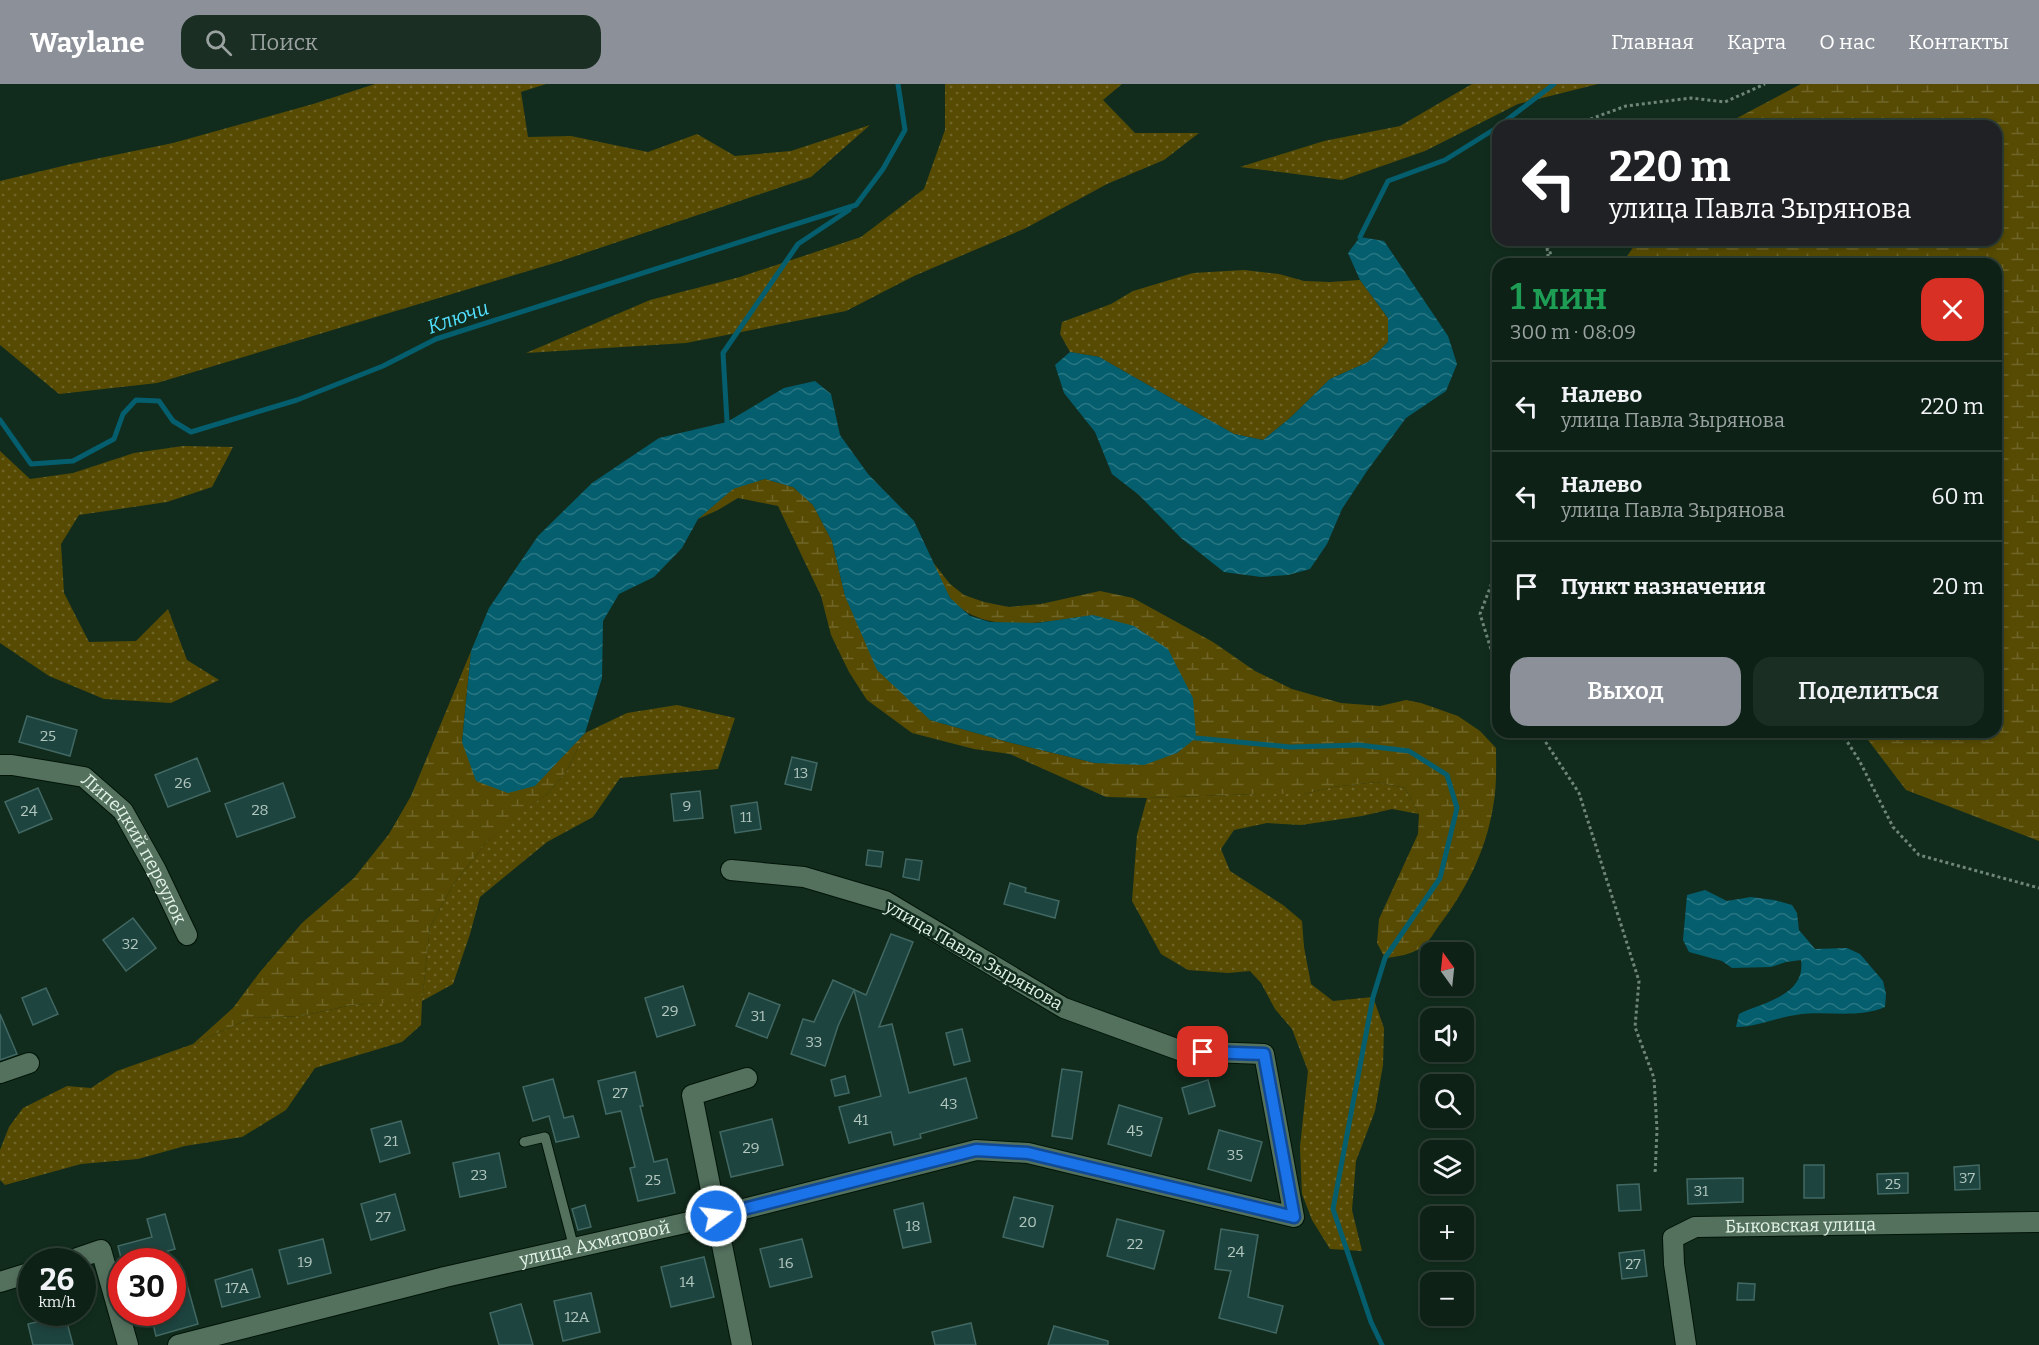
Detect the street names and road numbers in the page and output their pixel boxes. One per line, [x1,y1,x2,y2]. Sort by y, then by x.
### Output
street label: Липецкий переулок [77,769,191,928]
street label: улица Павла Зырянова [880,895,1067,1015]
street label: Быковская улица [1725,1213,1876,1238]
street label: улица Ахматовой [516,1216,672,1271]

